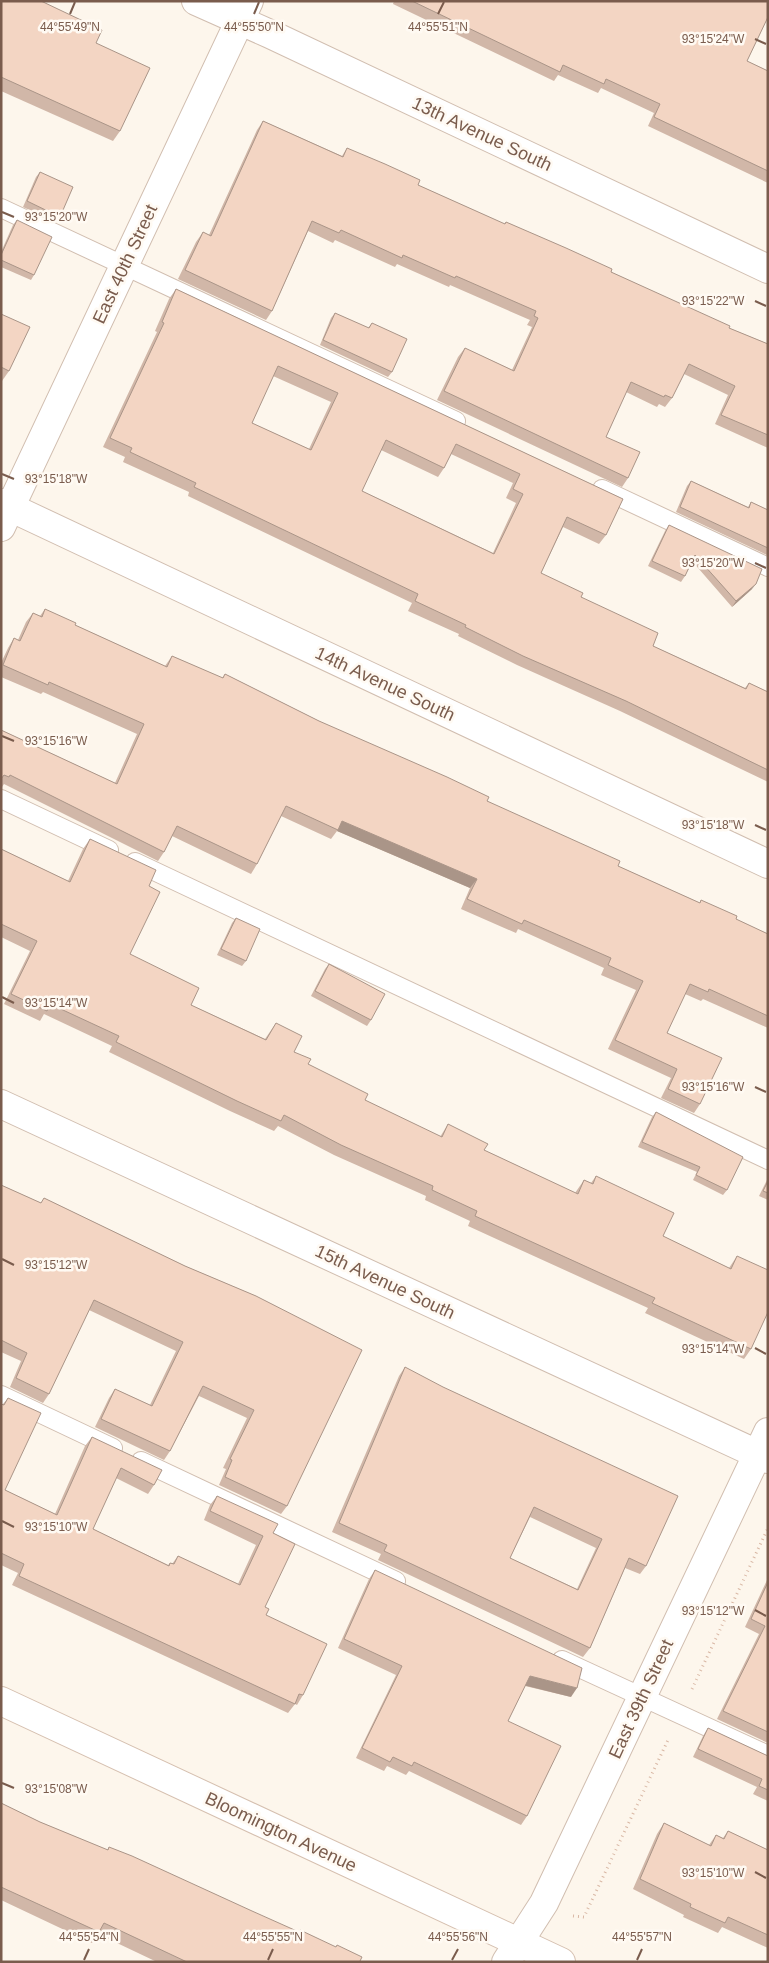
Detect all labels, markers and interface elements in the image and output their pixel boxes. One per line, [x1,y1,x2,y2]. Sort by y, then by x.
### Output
text: 44°55'49"N [40,20,100,34]
text: 44°55'50"N [224,20,284,34]
text: 44°55'51"N [408,20,468,34]
text: 93°15'24"W [682,32,745,46]
street label: 13th Avenue South [409,93,555,175]
street label: East 40th Street [89,201,161,327]
text: 93°15'20"W [25,210,88,224]
text: 93°15'22"W [682,294,745,308]
text: 93°15'18"W [25,472,88,486]
text: 93°15'20"W [682,556,745,570]
street label: 14th Avenue South [312,643,458,725]
text: 93°15'16"W [25,734,88,748]
text: 93°15'18"W [682,818,745,832]
text: 93°15'14"W [25,996,88,1010]
text: 93°15'16"W [682,1080,745,1094]
street label: 15th Avenue South [312,1241,458,1323]
text: 93°15'12"W [25,1258,88,1272]
text: 93°15'14"W [682,1342,745,1356]
text: 93°15'10"W [25,1520,88,1534]
text: 93°15'12"W [682,1604,745,1618]
street label: East 39th Street [605,1636,677,1762]
text: 93°15'08"W [25,1782,88,1796]
street label: Bloomington Avenue [202,1788,360,1876]
text: 93°15'10"W [682,1866,745,1880]
text: 44°55'54"N [59,1930,119,1944]
text: 44°55'55"N [243,1930,303,1944]
text: 44°55'56"N [428,1930,488,1944]
text: 44°55'57"N [612,1930,672,1944]

